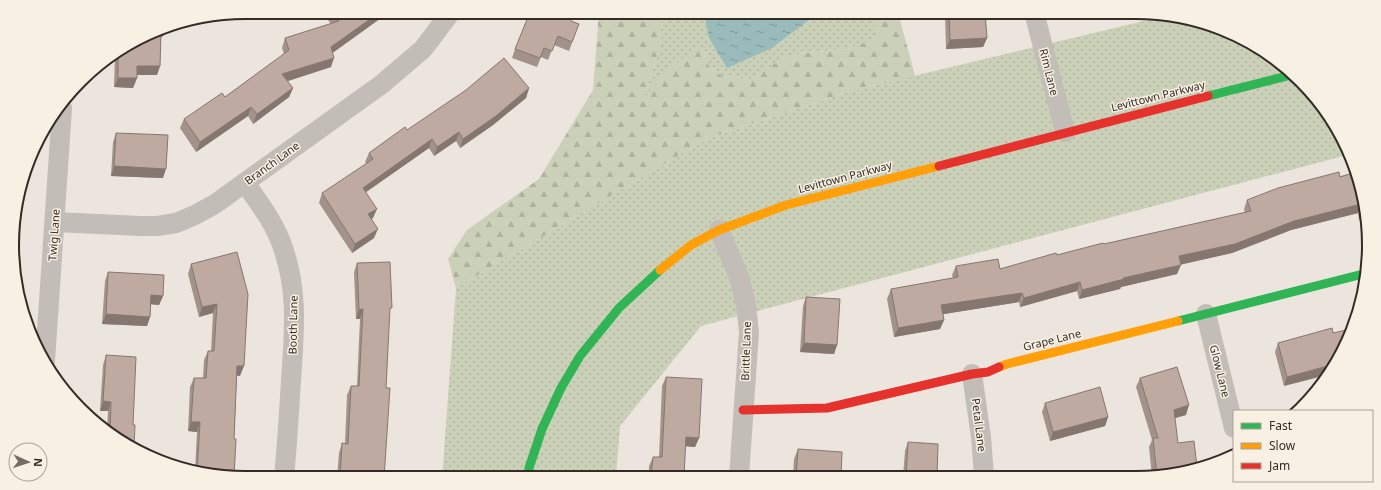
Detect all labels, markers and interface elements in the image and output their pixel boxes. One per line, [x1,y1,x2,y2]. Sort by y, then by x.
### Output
street label: Rim Lane [1036,47,1063,97]
street label: Levittown Parkway [1109,76,1207,114]
street label: Branch Lane [241,138,302,188]
street label: Levittown Parkway [796,157,894,196]
street label: Twig Lane [44,209,63,261]
street label: Booth Lane [284,295,301,355]
street label: Brittle Lane [737,321,754,381]
street label: Grape Lane [1021,325,1082,354]
street label: Glow Lane [1207,343,1234,399]
street label: Petal Lane [969,397,990,452]
legend [1233,410,1373,482]
text: Fast [1269,417,1293,434]
text: Slow [1269,437,1296,454]
north arrow [8,442,48,482]
text: Jam [1268,457,1290,474]
text: N [31,458,46,467]

